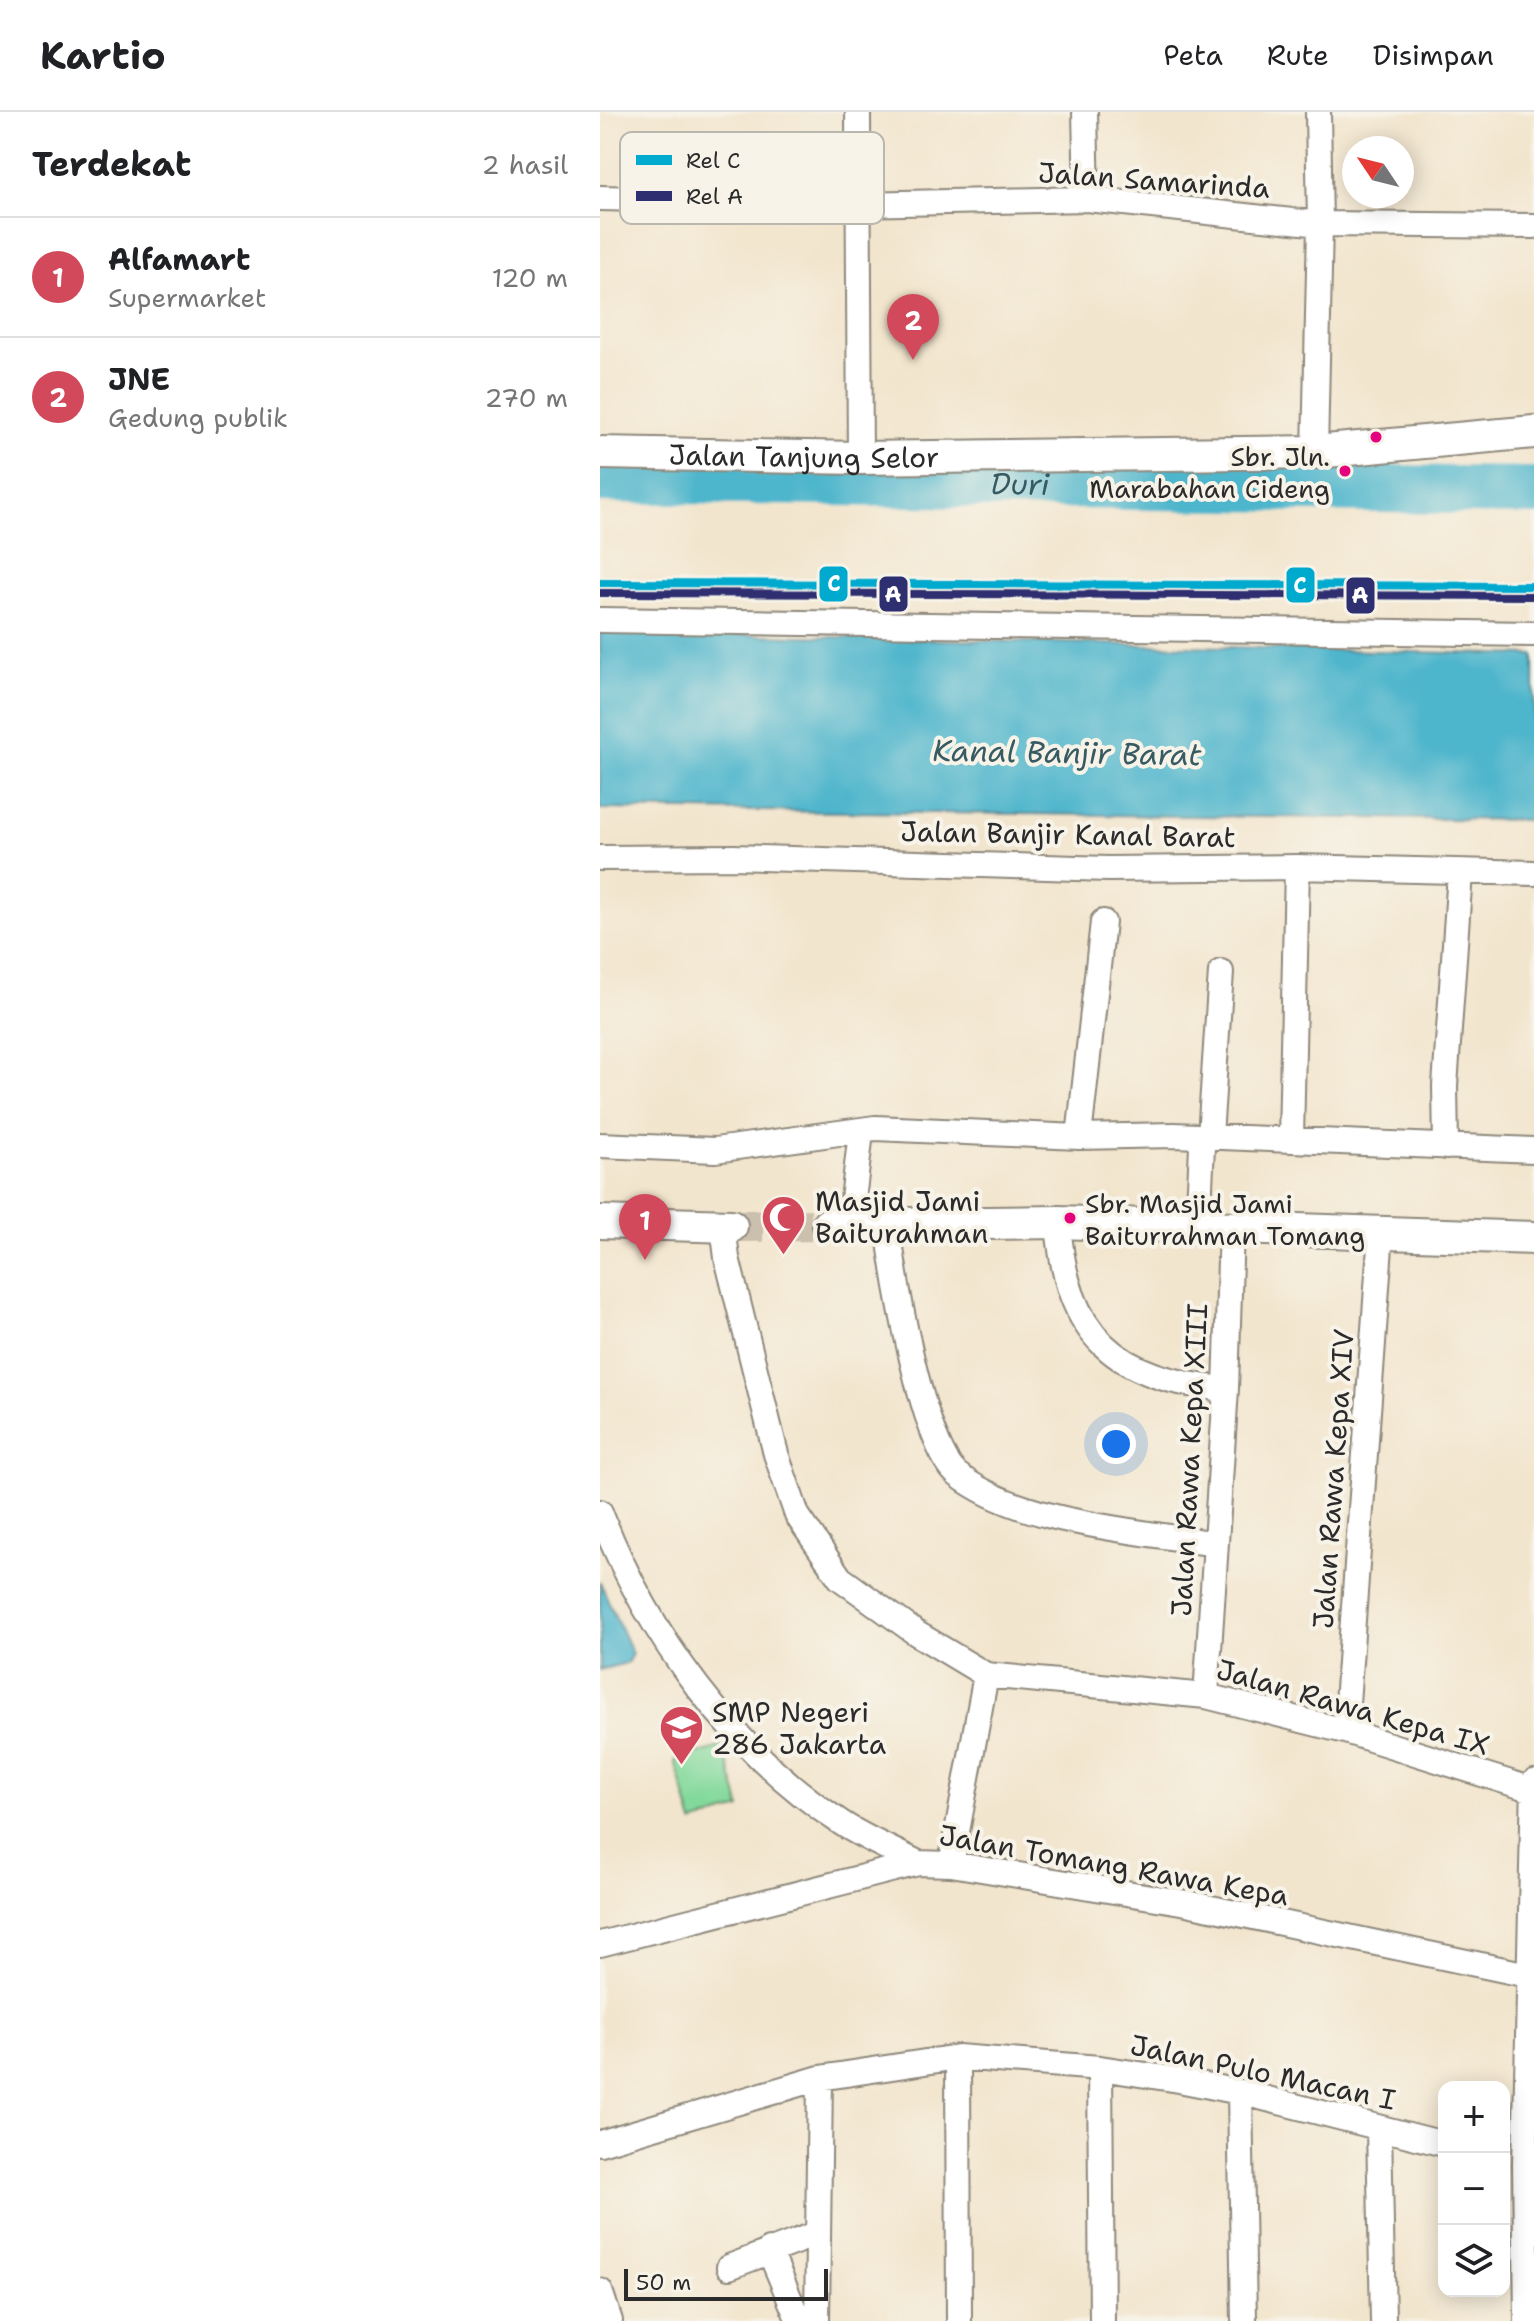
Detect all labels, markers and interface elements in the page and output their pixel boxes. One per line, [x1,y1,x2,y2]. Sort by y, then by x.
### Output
text: Kartio [40,30,166,81]
text: Peta [1163,36,1223,74]
text: Rute [1267,36,1329,74]
text: Disimpan [1373,36,1494,74]
legend [620,132,884,224]
north arrow [1342,136,1414,208]
text: Terdekat [32,141,191,187]
text: Rel C [686,146,741,175]
text: 2 hasil [482,147,568,182]
street label: Jalan Samarinda [1037,153,1271,207]
text: Rel A [686,182,743,211]
text: Alfamart [108,239,250,280]
text: 1 [52,260,64,295]
text: 120 m [492,260,568,295]
text: Supermarket [108,280,266,315]
pin: 2 [887,294,939,360]
text: JNE [108,359,170,400]
text: 2 [49,380,67,415]
text: 270 m [485,380,568,415]
text: Gedung publik [108,400,288,435]
unlabelled marker [1368,429,1384,445]
street label: Jalan Tanjung Selor [668,435,939,477]
place label: Sbr. Jln. Marabahan Cideng [1089,439,1330,506]
water label: Duri [990,463,1050,505]
marker: Sbr. Jln. Marabahan Cideng [1337,463,1353,479]
line badge: C [818,565,849,603]
line badge: C [1285,566,1316,604]
text: C [827,569,841,598]
text: C [1293,571,1307,600]
line badge: A [878,575,909,613]
line badge: A [1345,576,1376,615]
text: A [885,580,902,609]
text: A [1352,581,1369,610]
water label: Kanal Banjir Barat [932,730,1203,775]
street label: Jalan Banjir Kanal Barat [900,812,1236,856]
place label: Masjid Jami Baiturahman [815,1182,988,1252]
place label: Sbr. Masjid Jami Baiturrahman Tomang [1085,1186,1365,1253]
mosque icon: Masjid Jami Baiturahman [760,1193,808,1256]
pin: 1 [619,1194,671,1260]
marker: Sbr. Masjid Jami Baiturrahman Tomang [1062,1210,1078,1226]
street label: Jalan Rawa Kepa XIII [1162,1302,1216,1618]
street label: Jalan Rawa Kepa XIV [1304,1328,1362,1630]
your location [1096,1424,1136,1464]
street label: Jalan Rawa Kepa IX [1212,1650,1494,1764]
place label: SMP Negeri 286 Jakarta [712,1693,886,1763]
school or university icon: SMP Negeri 286 Jakarta [657,1704,705,1767]
street label: Jalan Tomang Rawa Kepa [936,1816,1292,1914]
street label: Jalan Pulo Macan I [1127,2025,1399,2119]
map controls [1438,2081,1510,2297]
button: + [1438,2081,1510,2153]
button: − [1438,2153,1510,2225]
button: layers [1438,2225,1510,2297]
scale bar [624,2265,828,2301]
text: 50 m [636,2268,691,2297]

